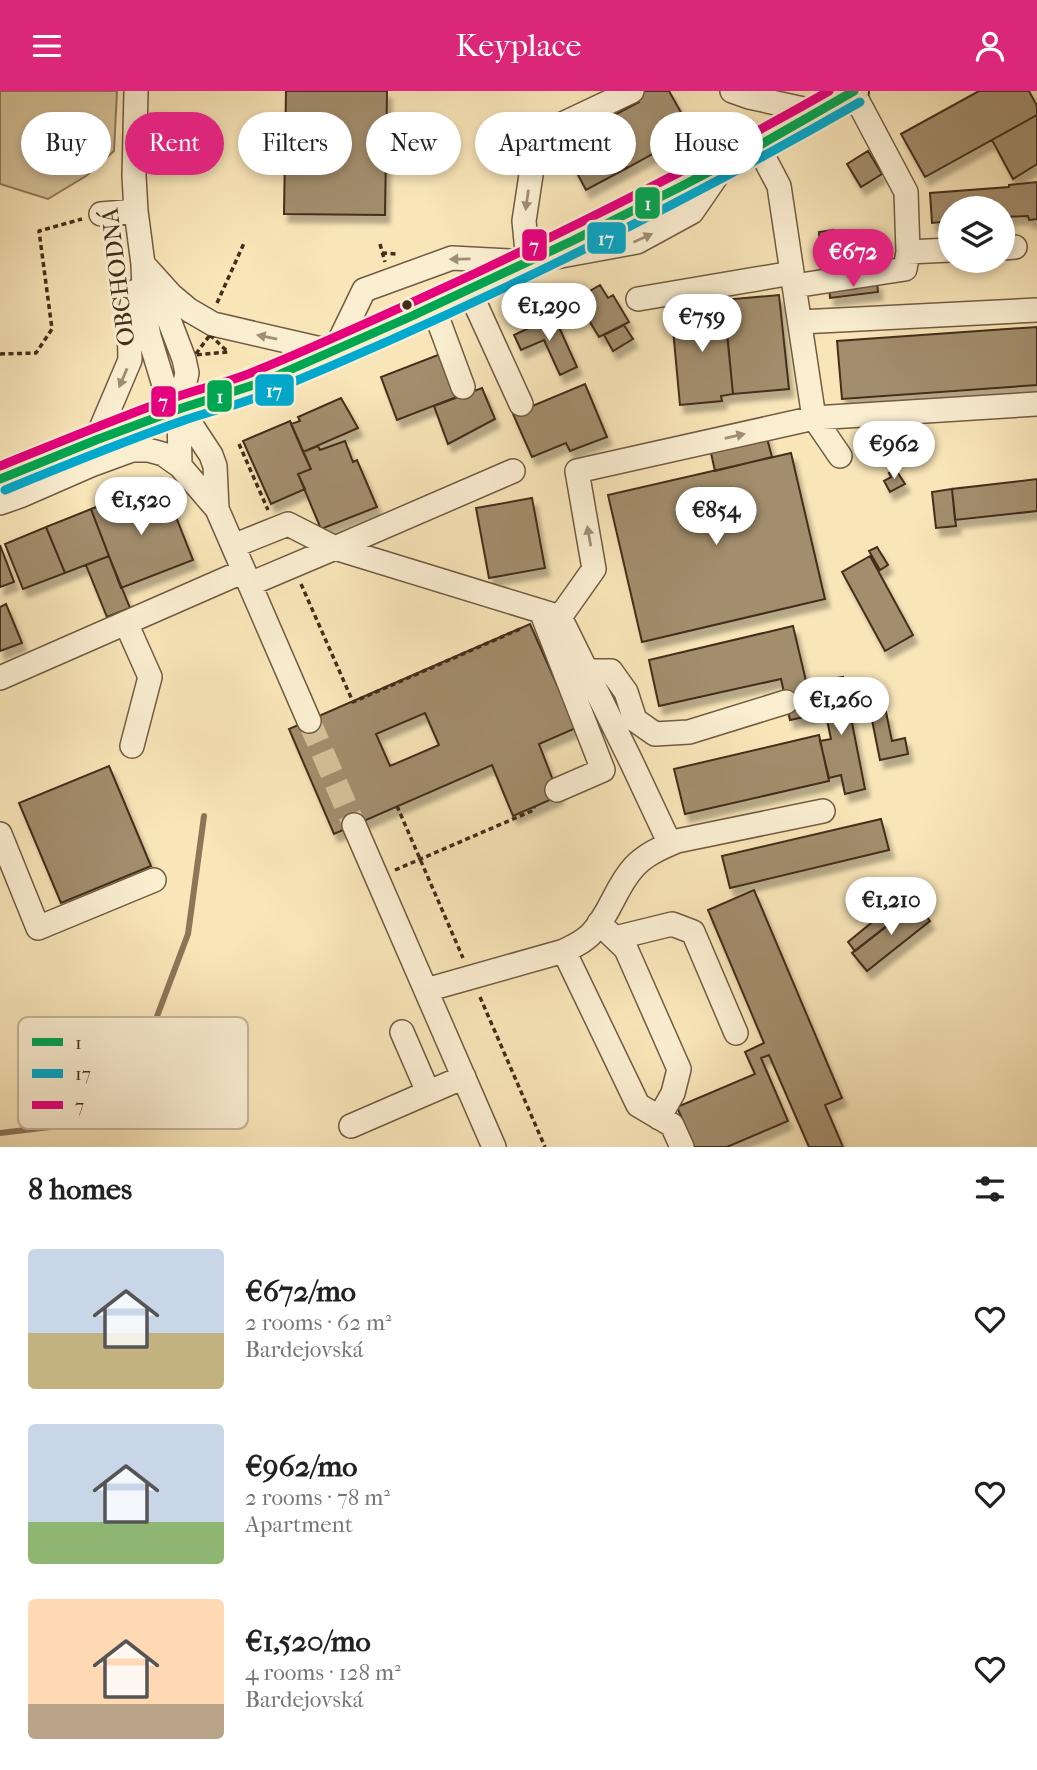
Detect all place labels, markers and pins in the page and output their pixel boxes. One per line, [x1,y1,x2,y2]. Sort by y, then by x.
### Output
pin: €672 [812,229,894,289]
pin: €1,290 [492,283,606,343]
pin: €759 [661,295,743,354]
unlabelled marker [400,298,414,312]
pin: €962 [853,421,935,481]
pin: €1,520 [84,477,198,537]
pin: €854 [675,487,757,547]
pin: €1,260 [784,677,898,737]
pin: €1,210 [834,877,948,937]

